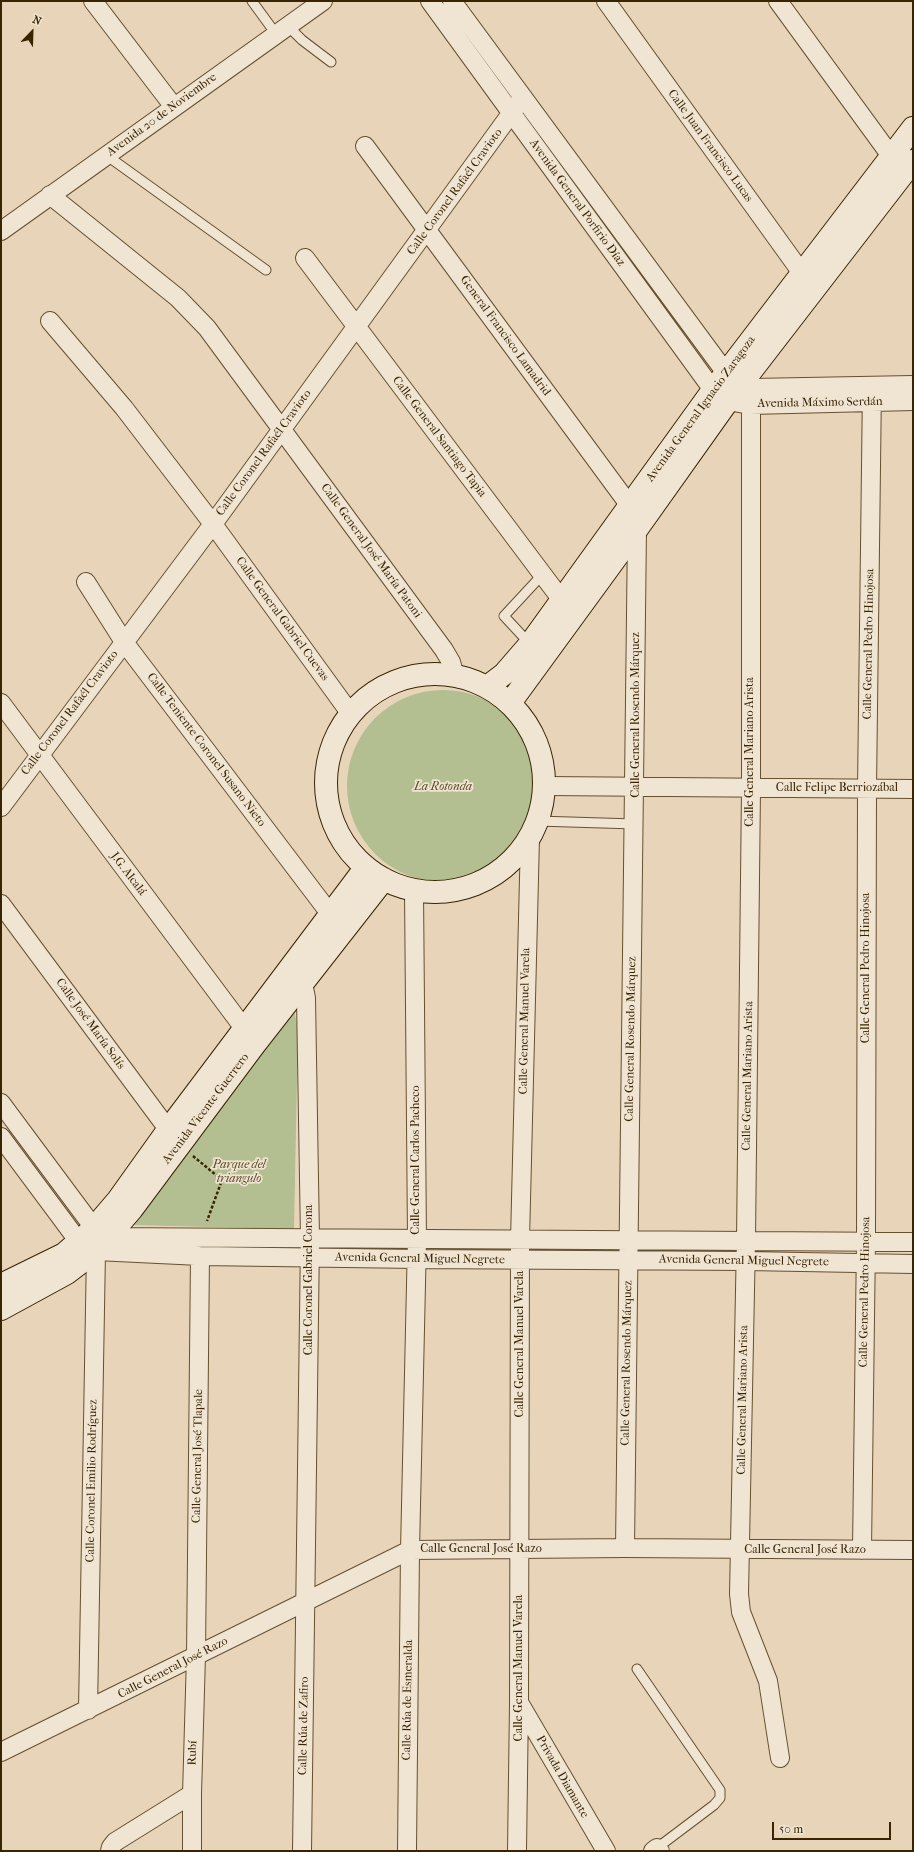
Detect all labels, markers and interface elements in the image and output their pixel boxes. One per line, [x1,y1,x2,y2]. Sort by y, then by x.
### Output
north arrow [12,12,52,52]
text: N [30,13,43,28]
street label: Avenida 20 de Noviembre [104,70,220,160]
street label: Calle Juan Francisco Lucas [664,87,756,205]
street label: Calle Coronel Rafaél Cravioto [404,126,506,258]
street label: Avenida General Porfirio Díaz [526,137,628,269]
street label: General Francisco Lamadrid [457,273,553,399]
street label: Avenida General Ignacio Zaragoza [643,333,759,485]
street label: Calle General Santiago Tapia [389,374,489,500]
street label: Calle Coronel Rafaél Cravioto [213,387,315,519]
street label: Avenida Máximo Serdán [757,395,883,411]
street label: Calle General José María Patoni [317,481,425,621]
street label: Calle General Gabriel Cuevas [232,554,332,684]
street label: Calle General Pedro Hinojosa [860,569,878,719]
street label: Calle General Rosendo Márquez [629,632,643,798]
street label: Calle Coronel Rafaél Cravioto [18,648,122,778]
street label: Calle Teniente Coronel Susano Nieto [143,670,269,830]
street label: Calle General Mariano Arista [743,677,757,827]
park label: La Rotonda [414,780,472,794]
street label: Calle Felipe Berriozábal [776,781,898,795]
street label: J.G. Alcalá [107,850,149,898]
street label: Calle General Pedro Hinojosa [859,893,873,1043]
street label: Calle General Manuel Varela [517,947,533,1095]
street label: Calle General Rosendo Márquez [622,956,640,1122]
street label: Calle José María Solís [52,976,128,1072]
street label: Calle General Mariano Arista [739,1001,757,1151]
street label: Avenida Vicente Guerrero [160,1051,252,1167]
street label: Calle General Carlos Pacheco [409,1085,423,1235]
park label: Parque del triangulo [213,1158,265,1186]
street label: Calle Coronel Gabriel Corona [302,1205,316,1355]
street label: Calle General Pedro Hinojosa [856,1217,874,1367]
street label: Avenida General Miguel Negrete [335,1250,505,1268]
street label: Avenida General Miguel Negrete [659,1252,829,1270]
street label: Calle General Manuel Varela [513,1271,527,1417]
street label: Calle General Rosendo Márquez [618,1280,636,1446]
street label: Calle General Mariano Arista [734,1325,752,1475]
street label: Calle General José Tlapale [190,1389,206,1523]
street label: Calle Coronel Emilio Rodríguez [83,1399,101,1563]
street label: Calle General José Razo [420,1542,542,1556]
street label: Calle General José Razo [744,1543,866,1557]
street label: Calle General Manuel Varela [512,1595,526,1741]
street label: Calle General José Razo [116,1634,230,1702]
street label: Calle Rúa de Esmeralda [400,1640,416,1760]
street label: Calle Rúa de Zafiro [296,1677,312,1775]
street label: Privada Diamante [533,1733,591,1821]
street label: Rubí [185,1740,201,1766]
scale bar [774,1814,893,1840]
text: 50 m [779,1822,803,1836]

